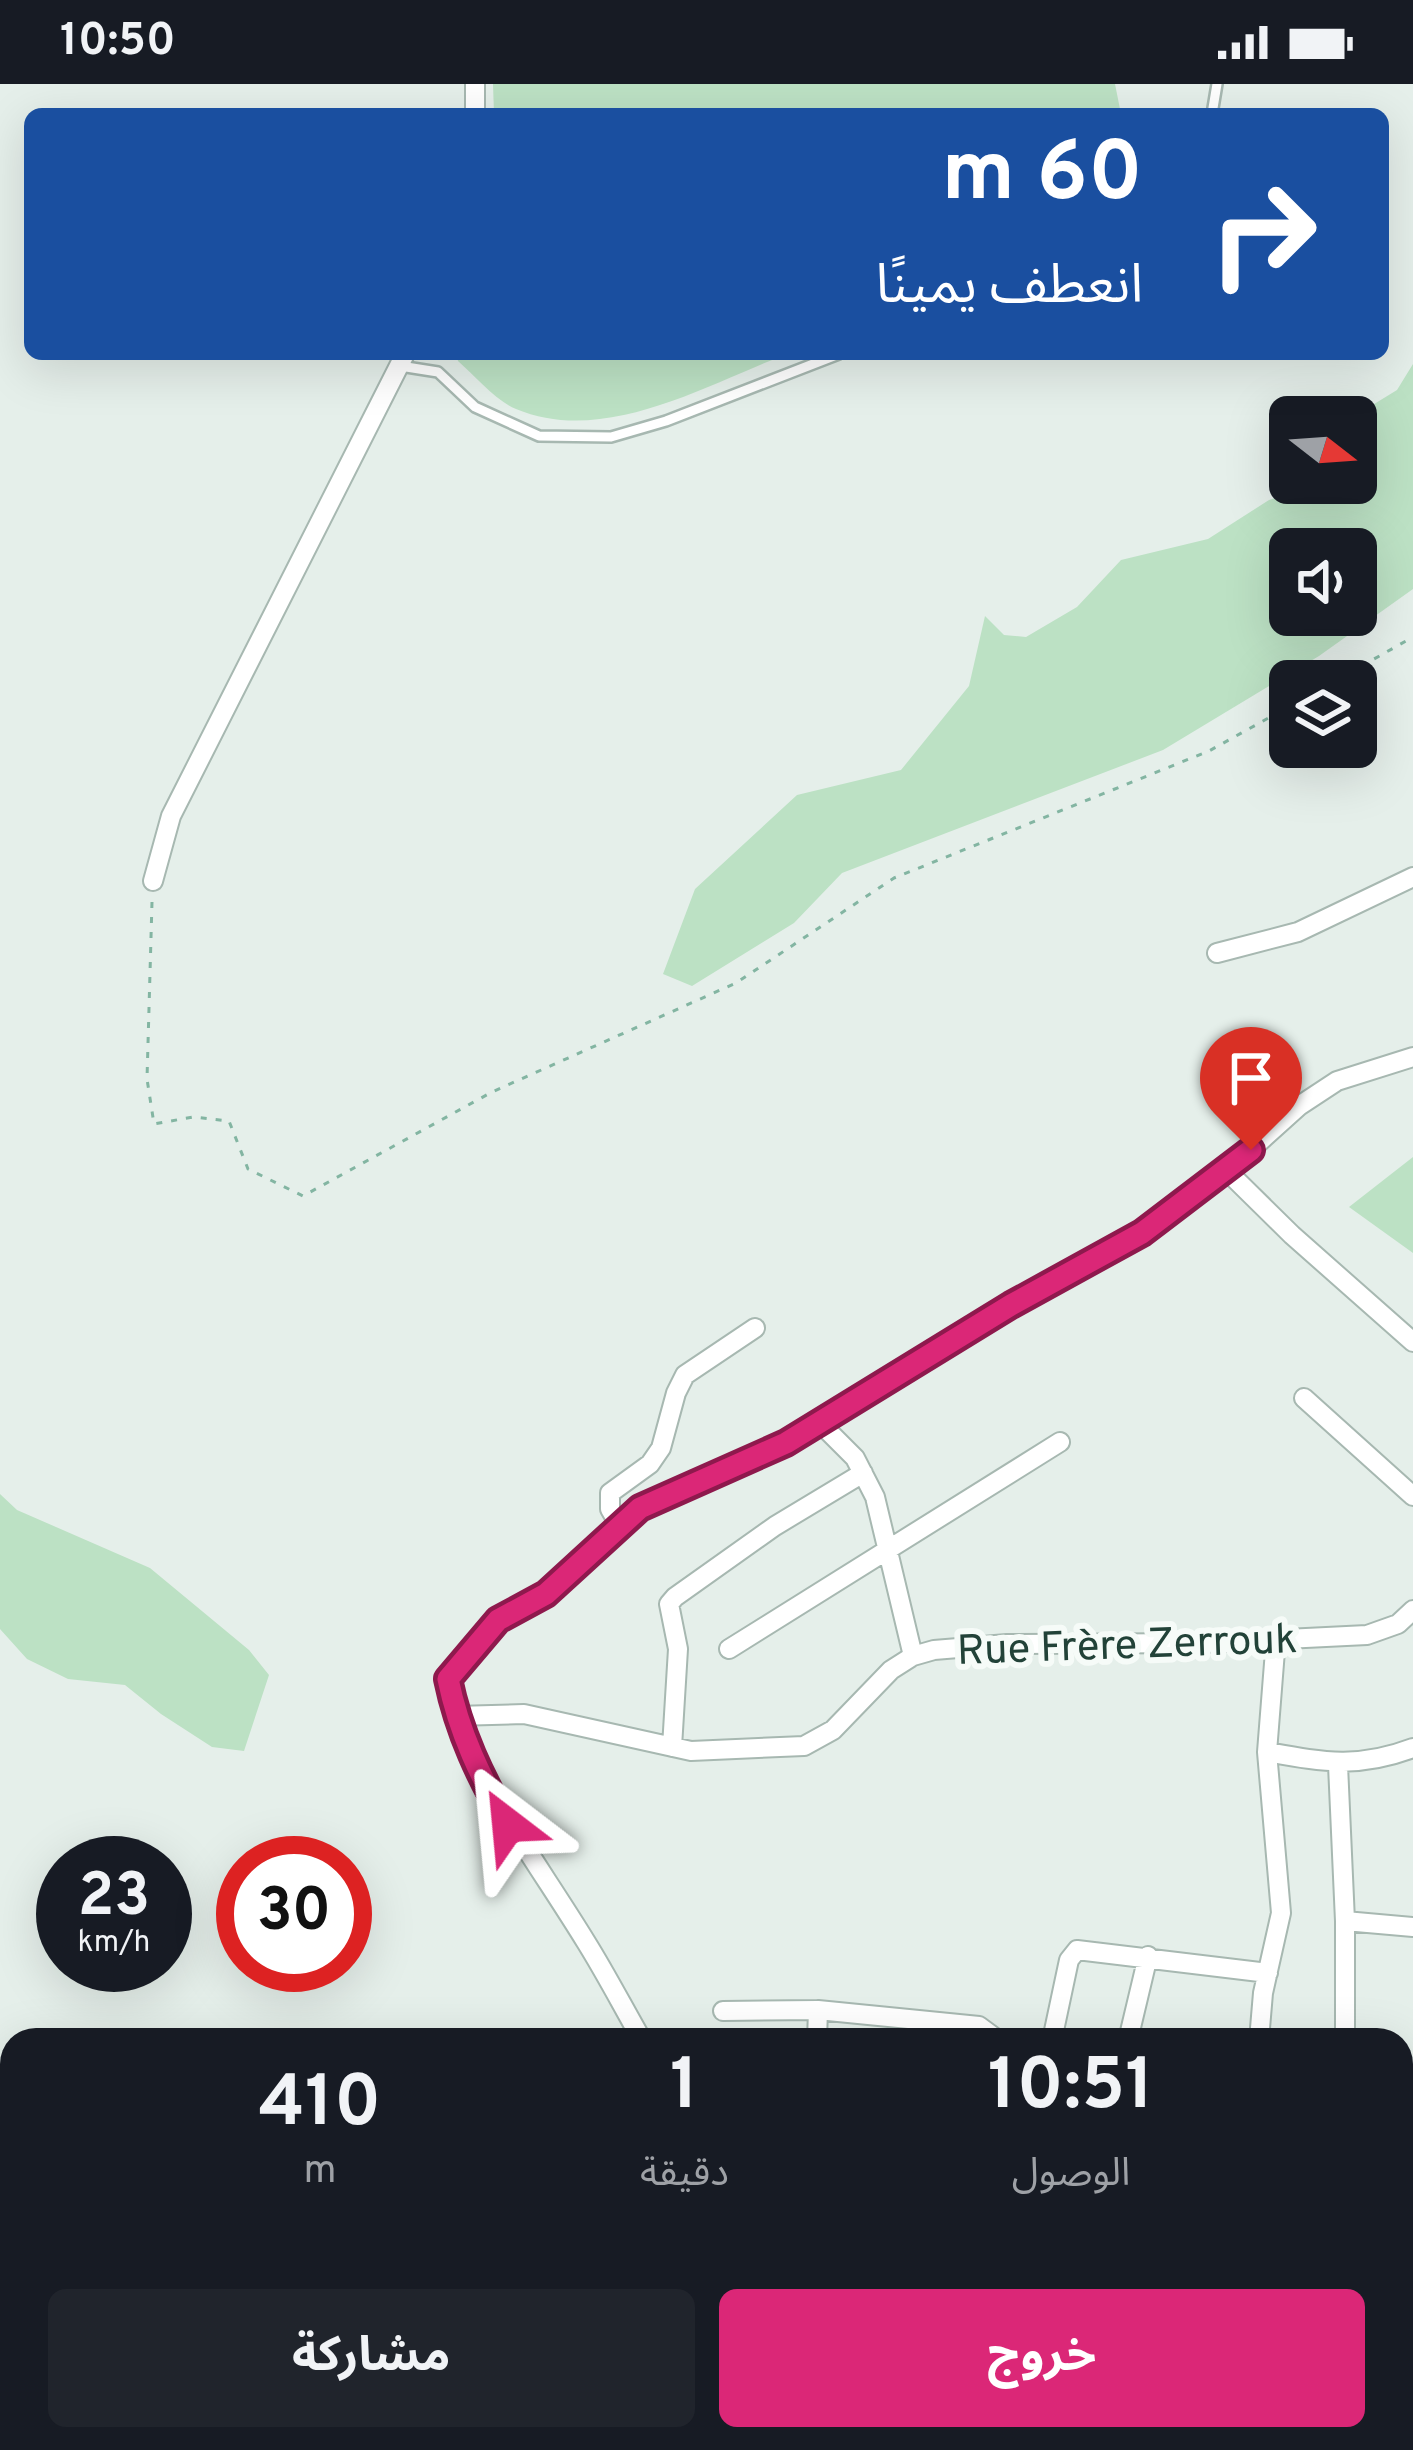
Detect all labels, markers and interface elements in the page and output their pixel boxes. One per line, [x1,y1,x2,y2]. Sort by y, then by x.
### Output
text: 10:50 [60,14,176,71]
text: 60 m [942,124,1143,230]
icon: right [1185,156,1341,312]
text: انعطف يمينًا [875,254,1143,323]
north arrow [1269,396,1377,504]
map controls [1269,396,1377,768]
button: sound [1269,528,1377,636]
button: layers [1269,660,1377,768]
pin [1200,1027,1302,1150]
icon: arrive [1218,1045,1284,1111]
street label: Rue Frère Zerrouk [956,1615,1298,1680]
position arrow [445,1762,571,1888]
speed limit sign: 30 [216,1836,372,1992]
text: 23 [78,1861,150,1937]
text: km/h [78,1925,150,1962]
text: 1 [670,2043,699,2135]
text: 10:51 [988,2043,1154,2135]
text: 410 [259,2060,381,2152]
text: m [304,2148,337,2197]
text: دقيقة [640,2151,729,2200]
text: الوصول [1012,2151,1130,2200]
button: مشاركة [48,2289,695,2427]
button: خروج [719,2289,1365,2427]

